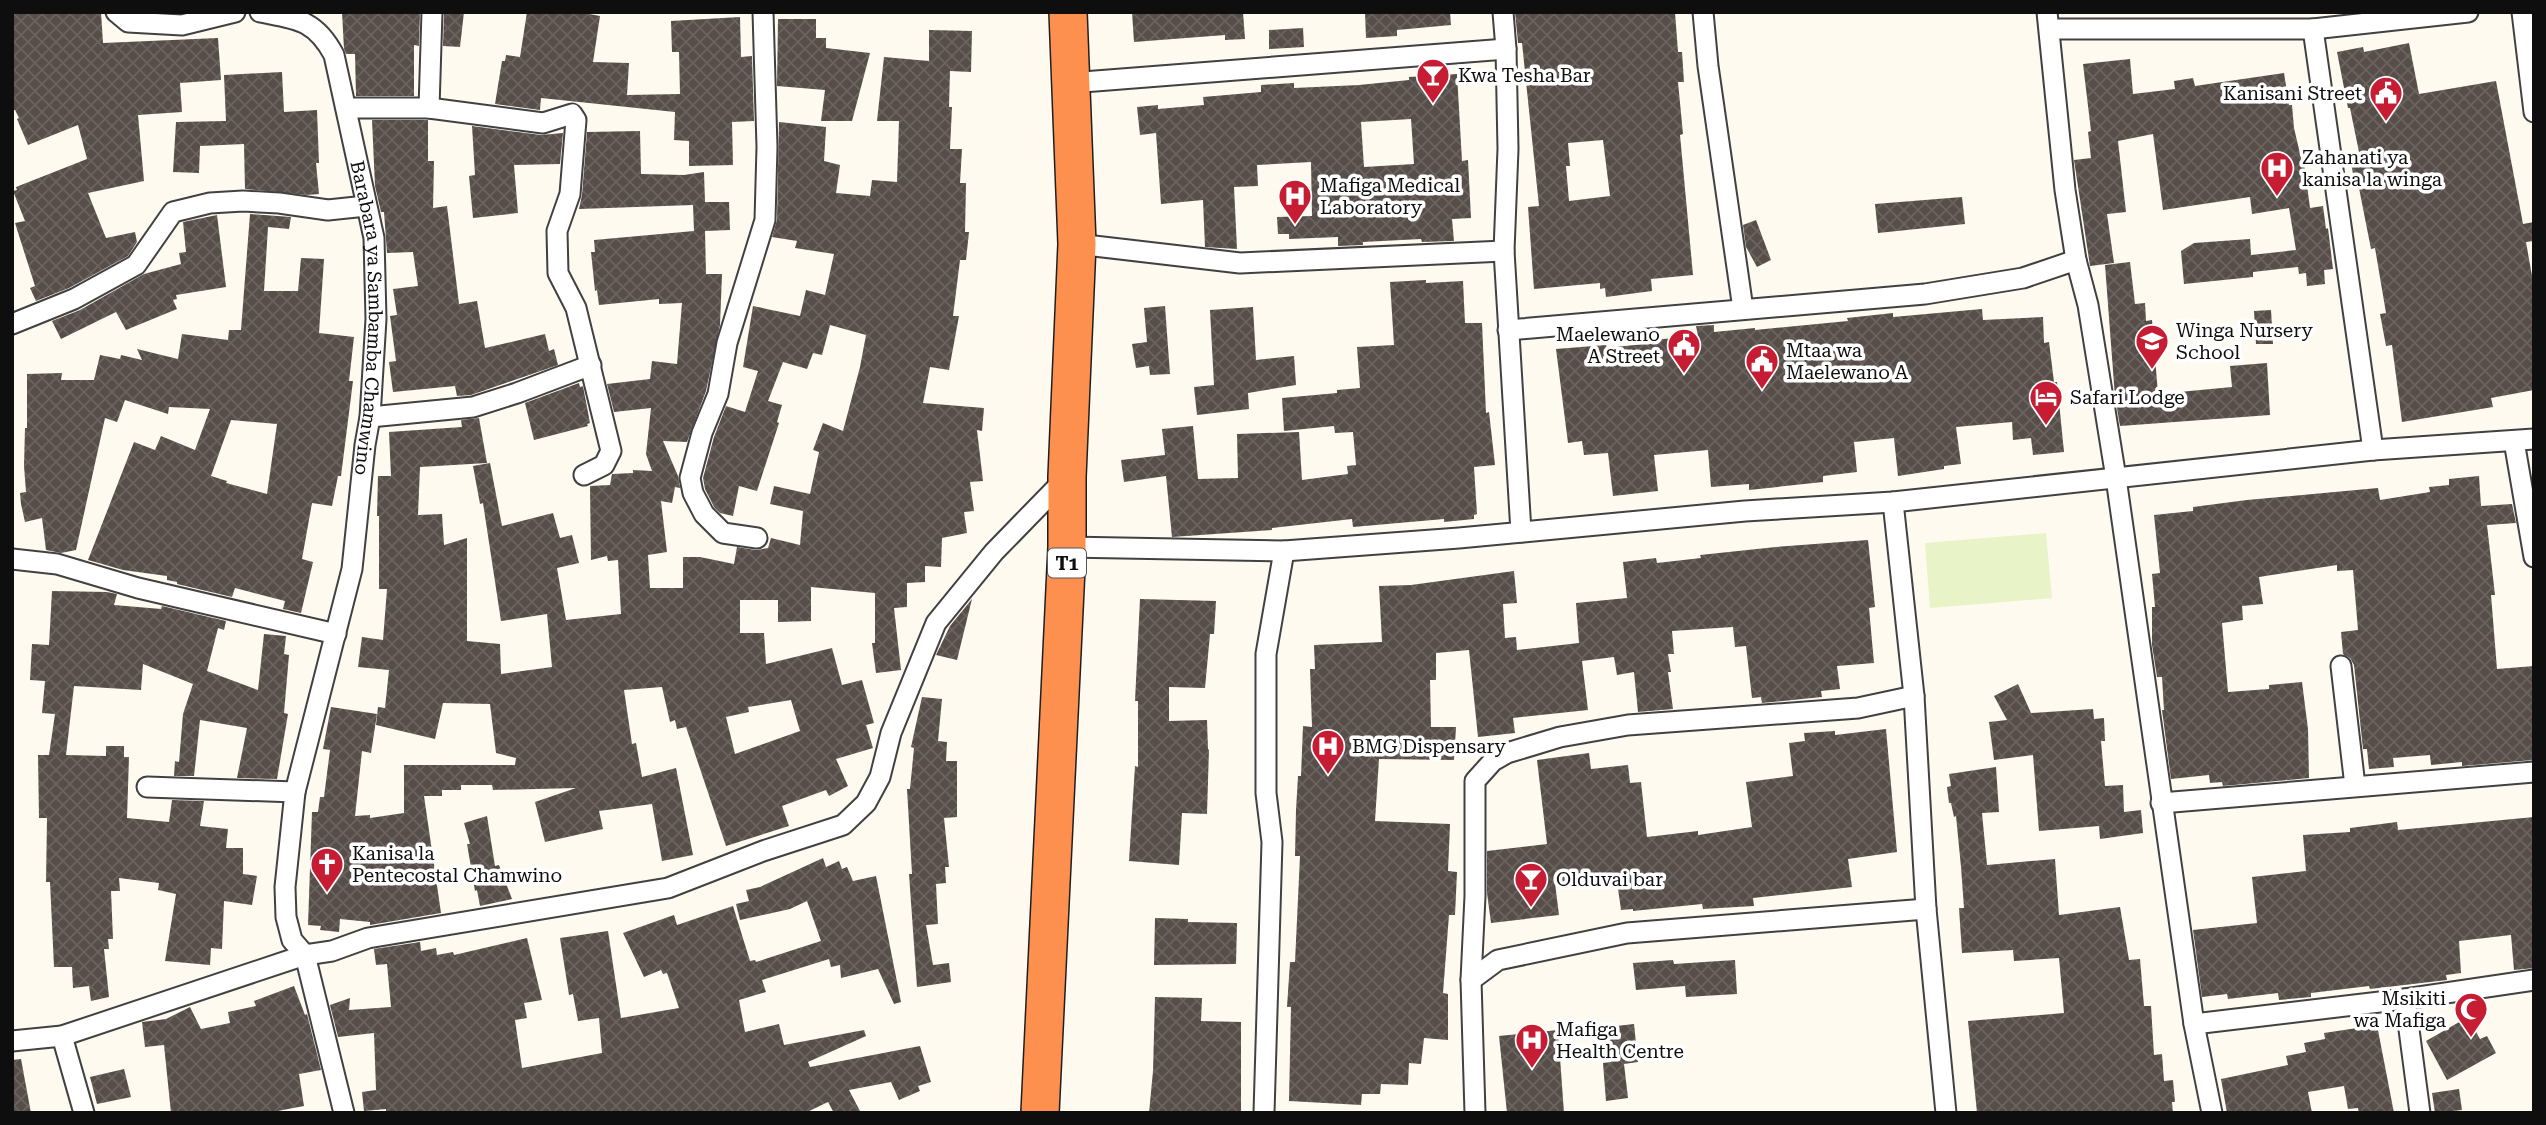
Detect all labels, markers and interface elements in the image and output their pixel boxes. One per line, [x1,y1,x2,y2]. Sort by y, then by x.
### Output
bar icon: Kwa Tesha Bar [1414,56,1452,105]
place label: Kwa Tesha Bar [1458,64,1591,87]
public building icon: Kanisani Street [2367,74,2405,123]
place label: Kanisani Street [2223,82,2362,105]
place label: Zahanati ya kanisa la winga [2302,146,2443,191]
hospital icon: Zahanati ya kanisa la winga [2258,149,2296,198]
street label: Barabara ya Sambamba Chamwino [346,158,388,476]
place label: Mafiga Medical Laboratory [1320,174,1460,219]
hospital icon: Mafiga Medical Laboratory [1276,177,1314,226]
place label: Winga Nursery School [2176,319,2313,364]
school or university icon: Winga Nursery School [2133,322,2171,371]
place label: Maelewano A Street [1556,323,1660,368]
public building icon: Maelewano A Street [1665,326,1703,375]
place label: Mtaa wa Maelewano A [1786,339,1909,384]
public building icon: Mtaa wa Maelewano A [1743,342,1781,391]
hotel icon: Safari Lodge [2027,378,2065,427]
place label: Safari Lodge [2070,386,2185,409]
road number: T1 [1048,548,1086,578]
hospital icon: BMG Dispensary [1309,727,1347,776]
place label: BMG Dispensary [1352,735,1507,758]
place label: Kanisa la Pentecostal Chamwino [352,842,562,887]
church icon: Kanisa la Pentecostal Chamwino [308,845,346,894]
bar icon: Olduvai bar [1512,860,1550,909]
place label: Olduvai bar [1556,868,1663,891]
place label: Msikiti wa Mafiga [2354,987,2447,1032]
mosque icon: Msikiti wa Mafiga [2452,990,2490,1039]
place label: Mafiga Health Centre [1556,1018,1684,1063]
hospital icon: Mafiga Health Centre [1513,1021,1551,1070]

